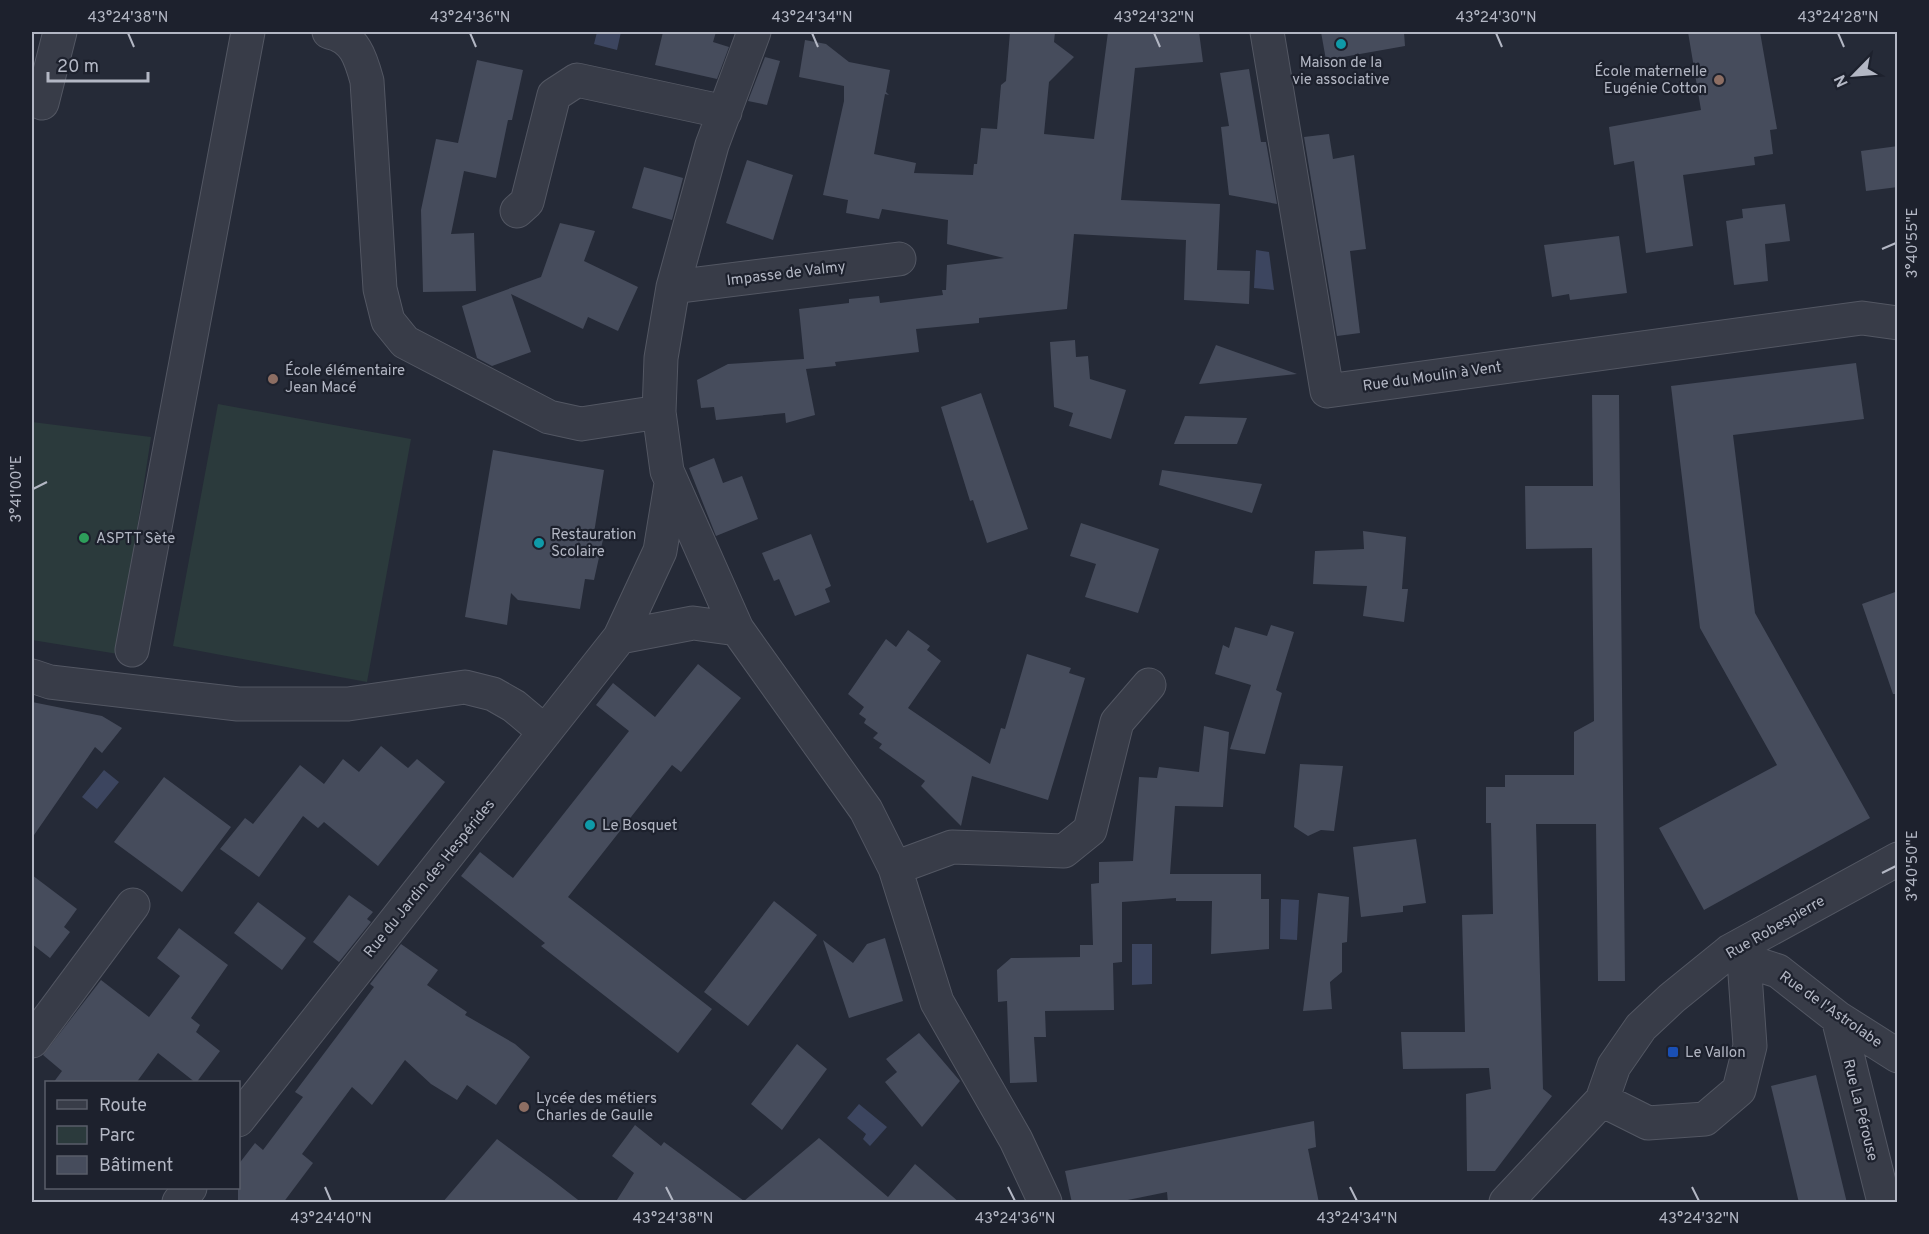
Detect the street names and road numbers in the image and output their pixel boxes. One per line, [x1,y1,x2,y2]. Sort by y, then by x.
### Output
street label: Impasse de Valmy [726,258,847,291]
street label: Rue du Moulin à Vent [1362,358,1503,397]
street label: Rue du Jardin des Hespérides [360,796,500,962]
street label: Rue Robespierre [1723,892,1829,964]
street label: Rue de l'Astrolabe [1775,968,1885,1053]
street label: Rue La Pérouse [1838,1057,1881,1163]

